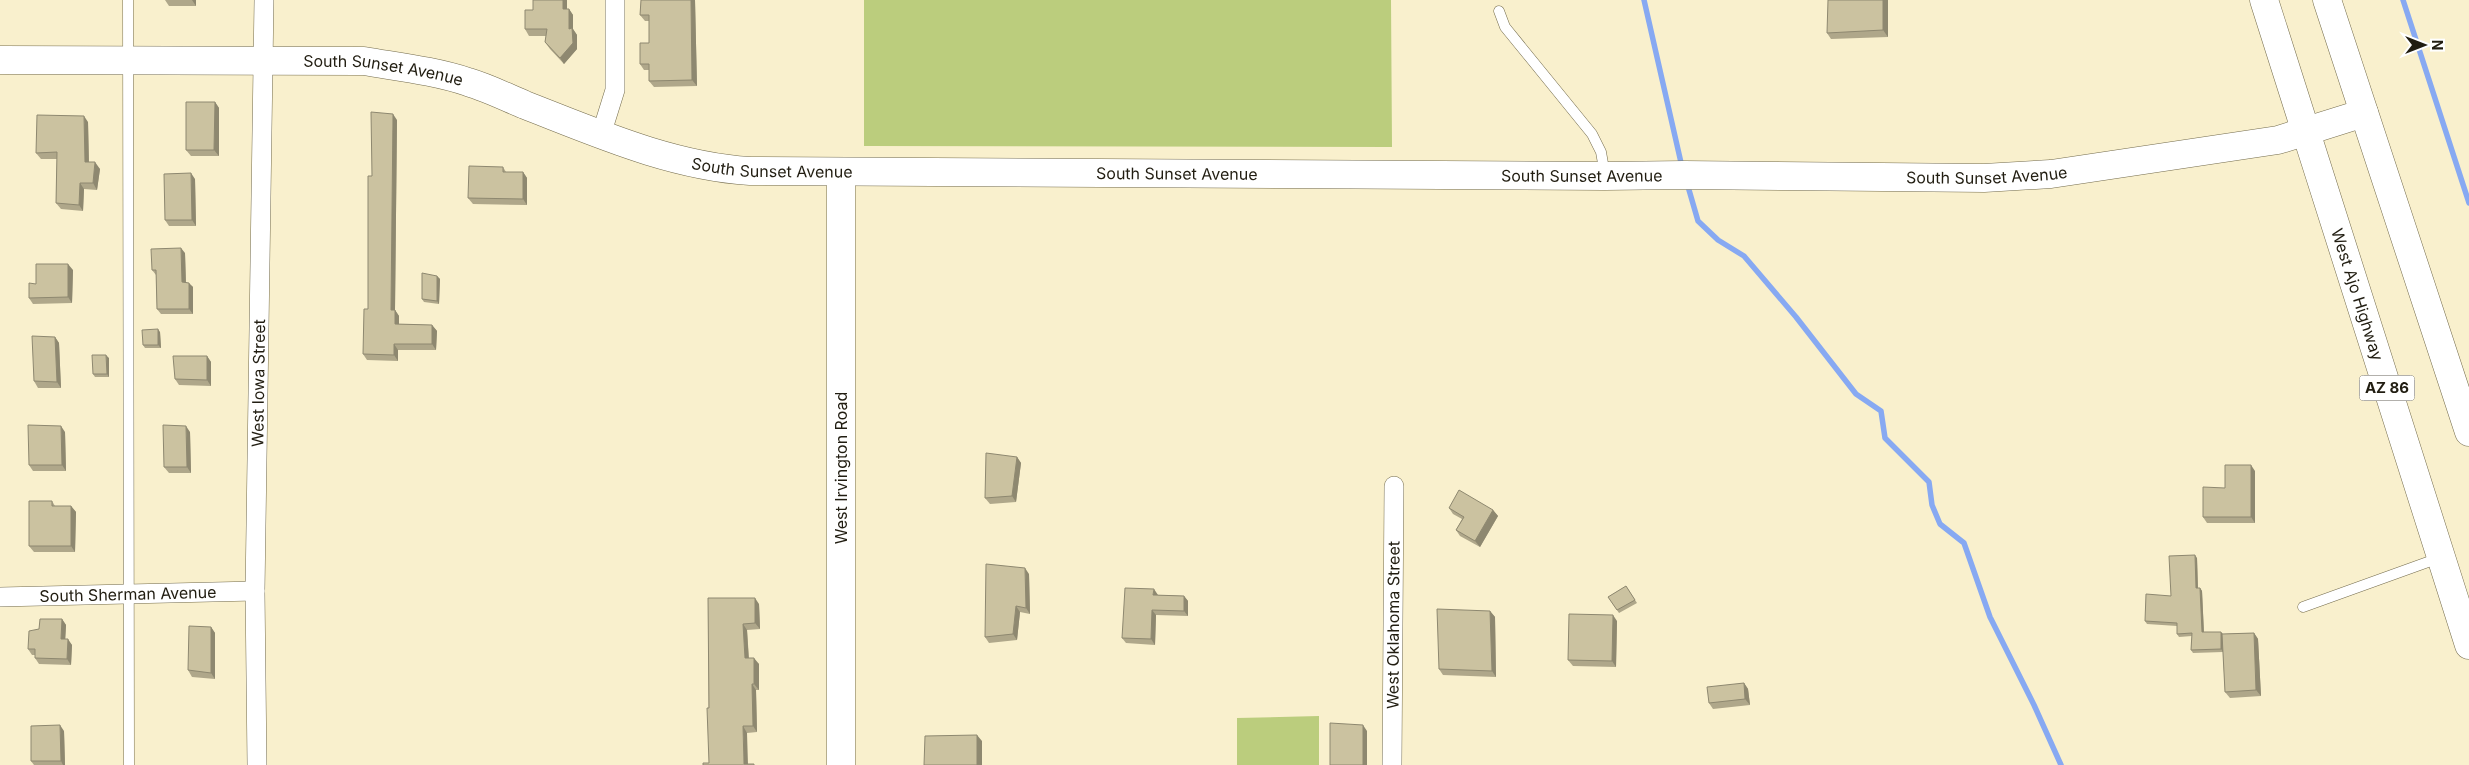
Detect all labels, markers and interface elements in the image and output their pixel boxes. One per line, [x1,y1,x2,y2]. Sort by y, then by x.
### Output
north arrow [2399,20,2449,70]
text: N [2429,40,2446,50]
street label: South Sunset Avenue [303,51,466,90]
street label: South Sunset Avenue [690,153,853,182]
street label: South Sunset Avenue [1906,162,2069,188]
street label: South Sunset Avenue [1096,163,1258,184]
street label: South Sunset Avenue [1501,165,1663,186]
street label: West Ajo Highway [2327,226,2388,363]
street label: West Iowa Street [247,319,269,447]
road number: AZ 86 [2360,376,2414,400]
street label: West Irvington Road [831,392,851,544]
street label: West Oklahoma Street [1382,541,1404,709]
street label: South Sherman Avenue [39,582,217,606]

